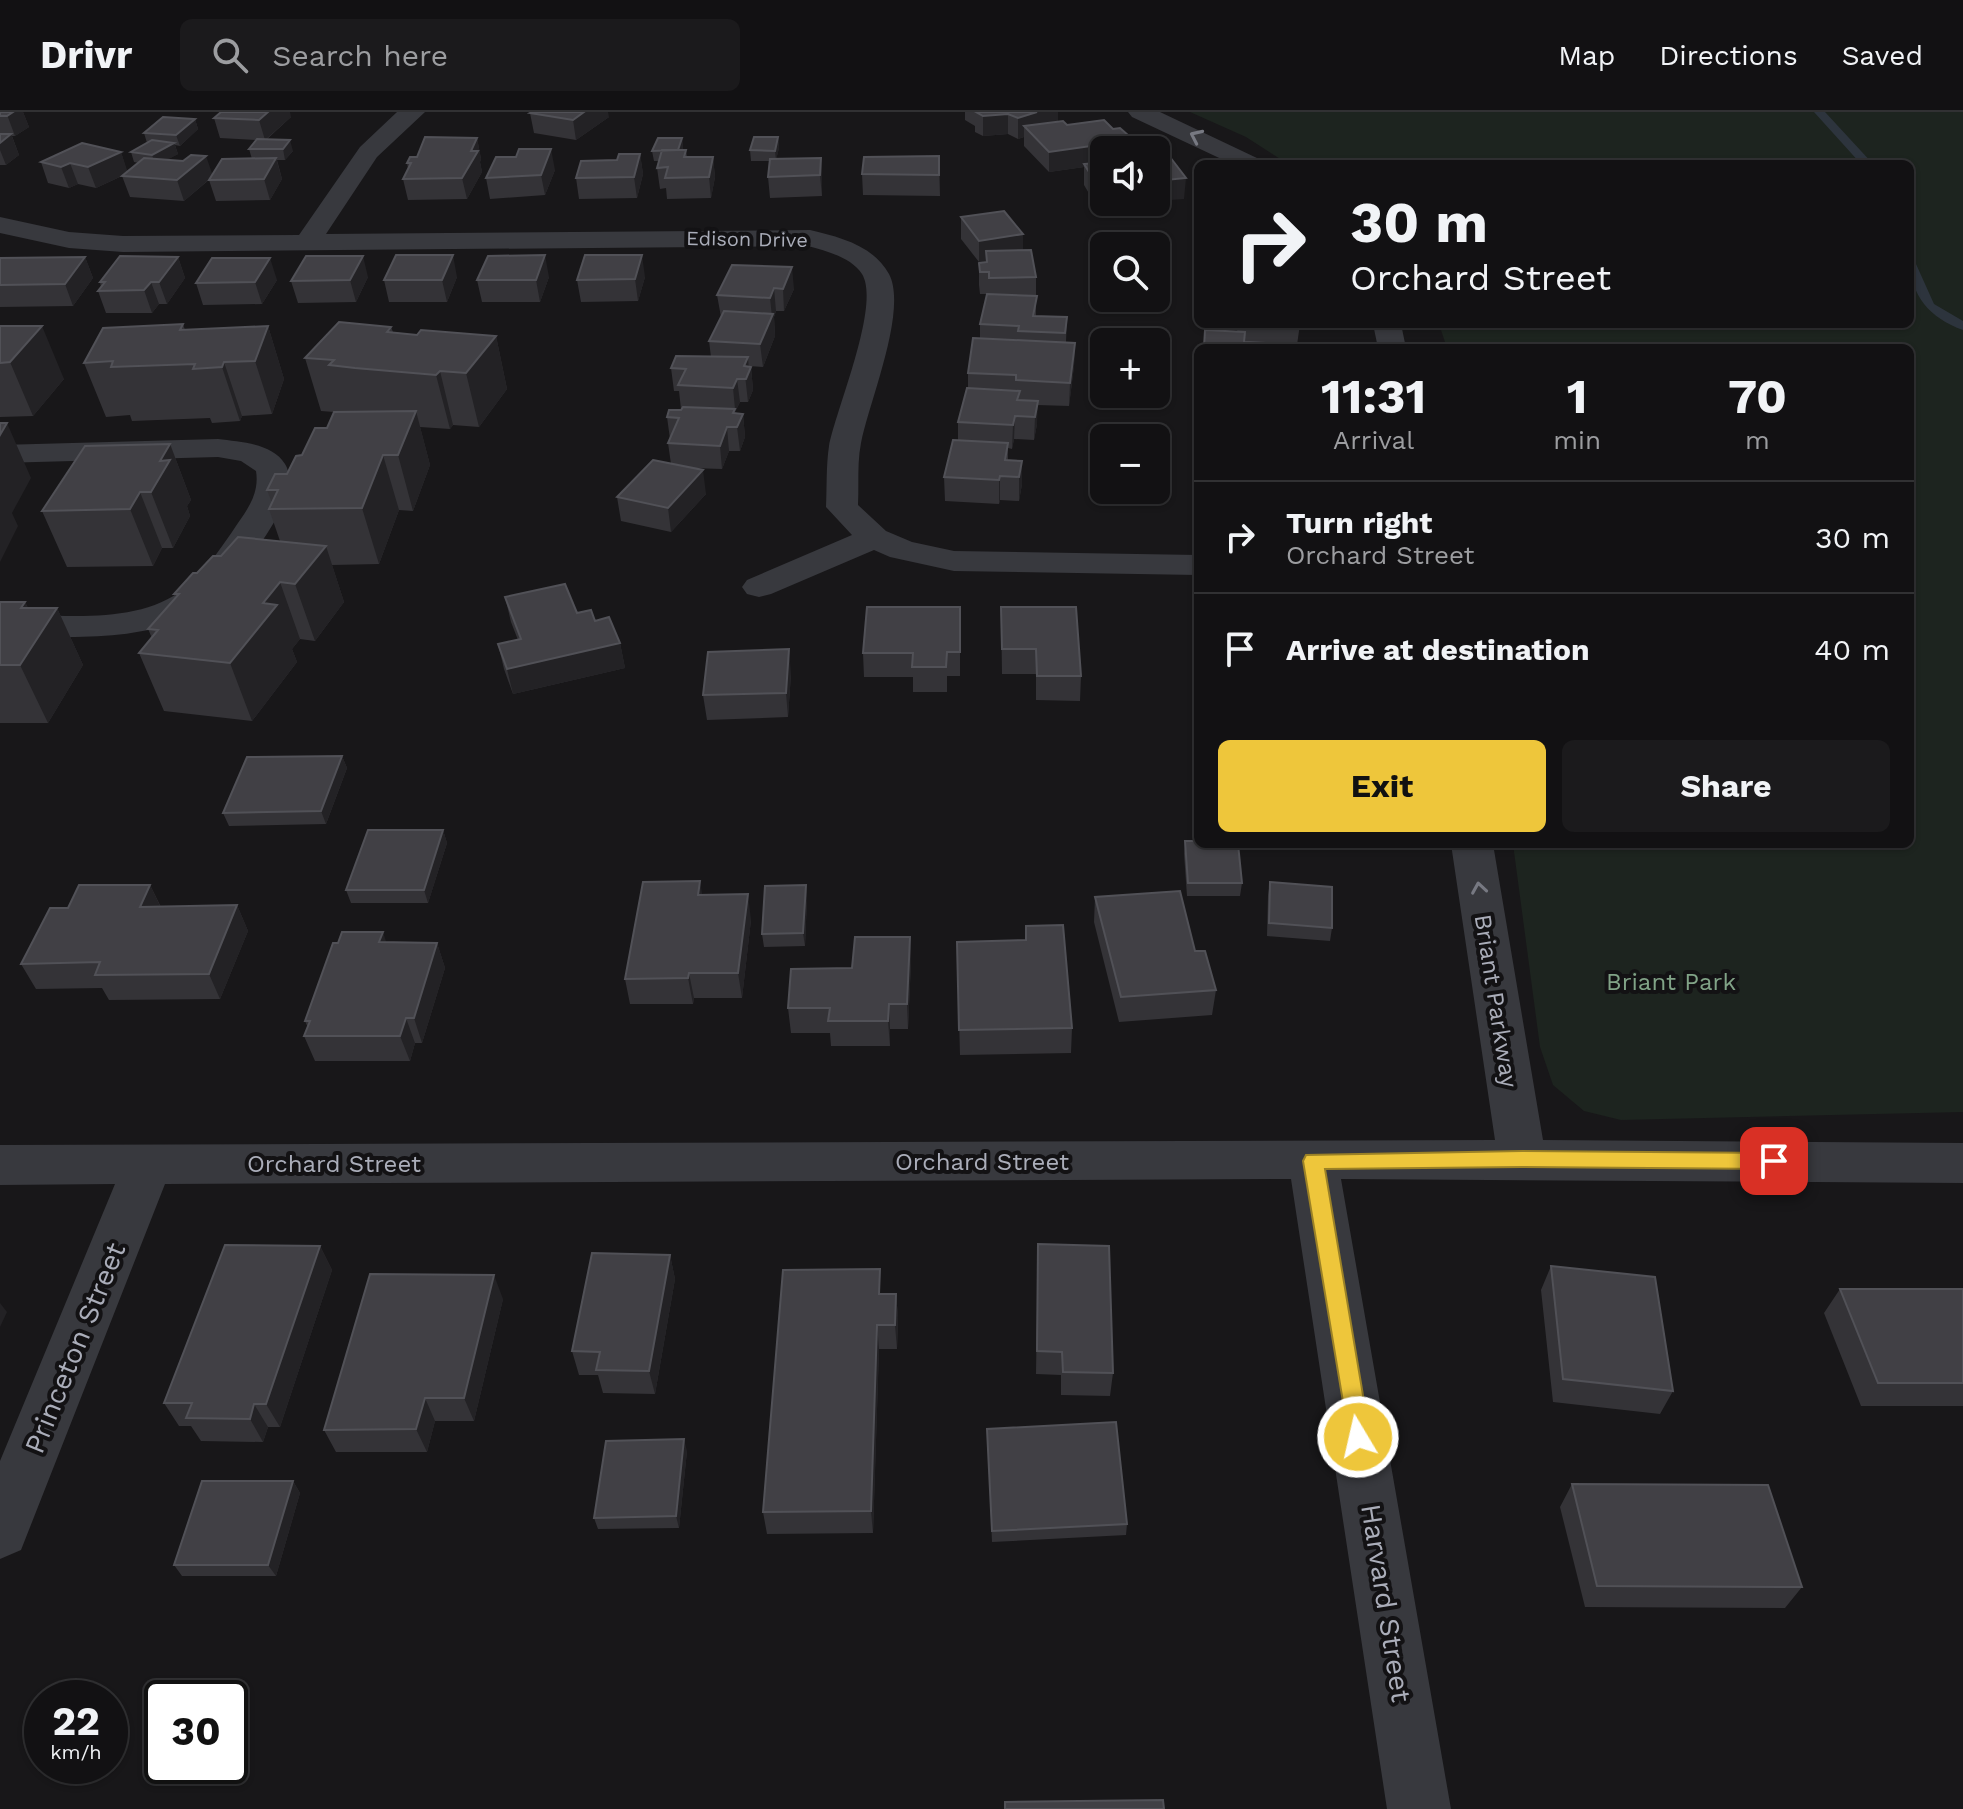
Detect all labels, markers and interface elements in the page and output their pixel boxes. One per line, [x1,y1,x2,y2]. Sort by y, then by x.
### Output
search box [180,19,740,91]
text: Drivr [40,33,132,77]
icon: search [208,33,252,77]
text: Search here [272,38,448,73]
text: Map [1558,39,1615,72]
text: Directions [1659,39,1798,72]
text: Saved [1842,39,1923,72]
one-way arrow [1190,130,1204,146]
map controls [1090,136,1170,504]
button: sound [1090,136,1170,216]
text: 30 m [1350,190,1488,256]
icon: right [1218,192,1322,296]
street label: Edison Drive [686,226,808,252]
button: search [1090,232,1170,312]
text: Orchard Street [1350,257,1611,299]
button: + [1090,328,1170,408]
text: 11:31 [1321,368,1426,425]
text: 1 [1567,368,1587,425]
text: 70 [1728,368,1787,425]
button: − [1090,424,1170,504]
text: Arrival [1333,425,1414,455]
text: min [1553,425,1601,455]
text: m [1745,425,1770,455]
text: Turn right [1286,505,1432,540]
icon: right [1218,515,1262,559]
text: 30 m [1815,520,1890,555]
text: Orchard Street [1286,540,1475,570]
icon: arrive [1218,627,1262,671]
text: Arrive at destination [1286,632,1590,667]
text: 40 m [1814,632,1890,667]
button: Exit [1218,740,1546,832]
button: Share [1562,740,1890,832]
one-way arrow [1471,881,1488,895]
street label: Briant Parkway [1468,912,1524,1090]
park label: Briant Park [1606,968,1736,996]
pin [1740,1127,1808,1195]
icon: arrive [1752,1139,1796,1183]
street label: Orchard Street [895,1148,1069,1176]
street label: Orchard Street [247,1150,421,1178]
street label: Princeton Street [18,1238,132,1458]
position arrow [1316,1395,1400,1479]
street label: Harvard Street [1354,1502,1418,1705]
speed limit sign: 30 [144,1680,248,1784]
text: 22 [52,1698,100,1745]
text: km/h [50,1740,102,1764]

